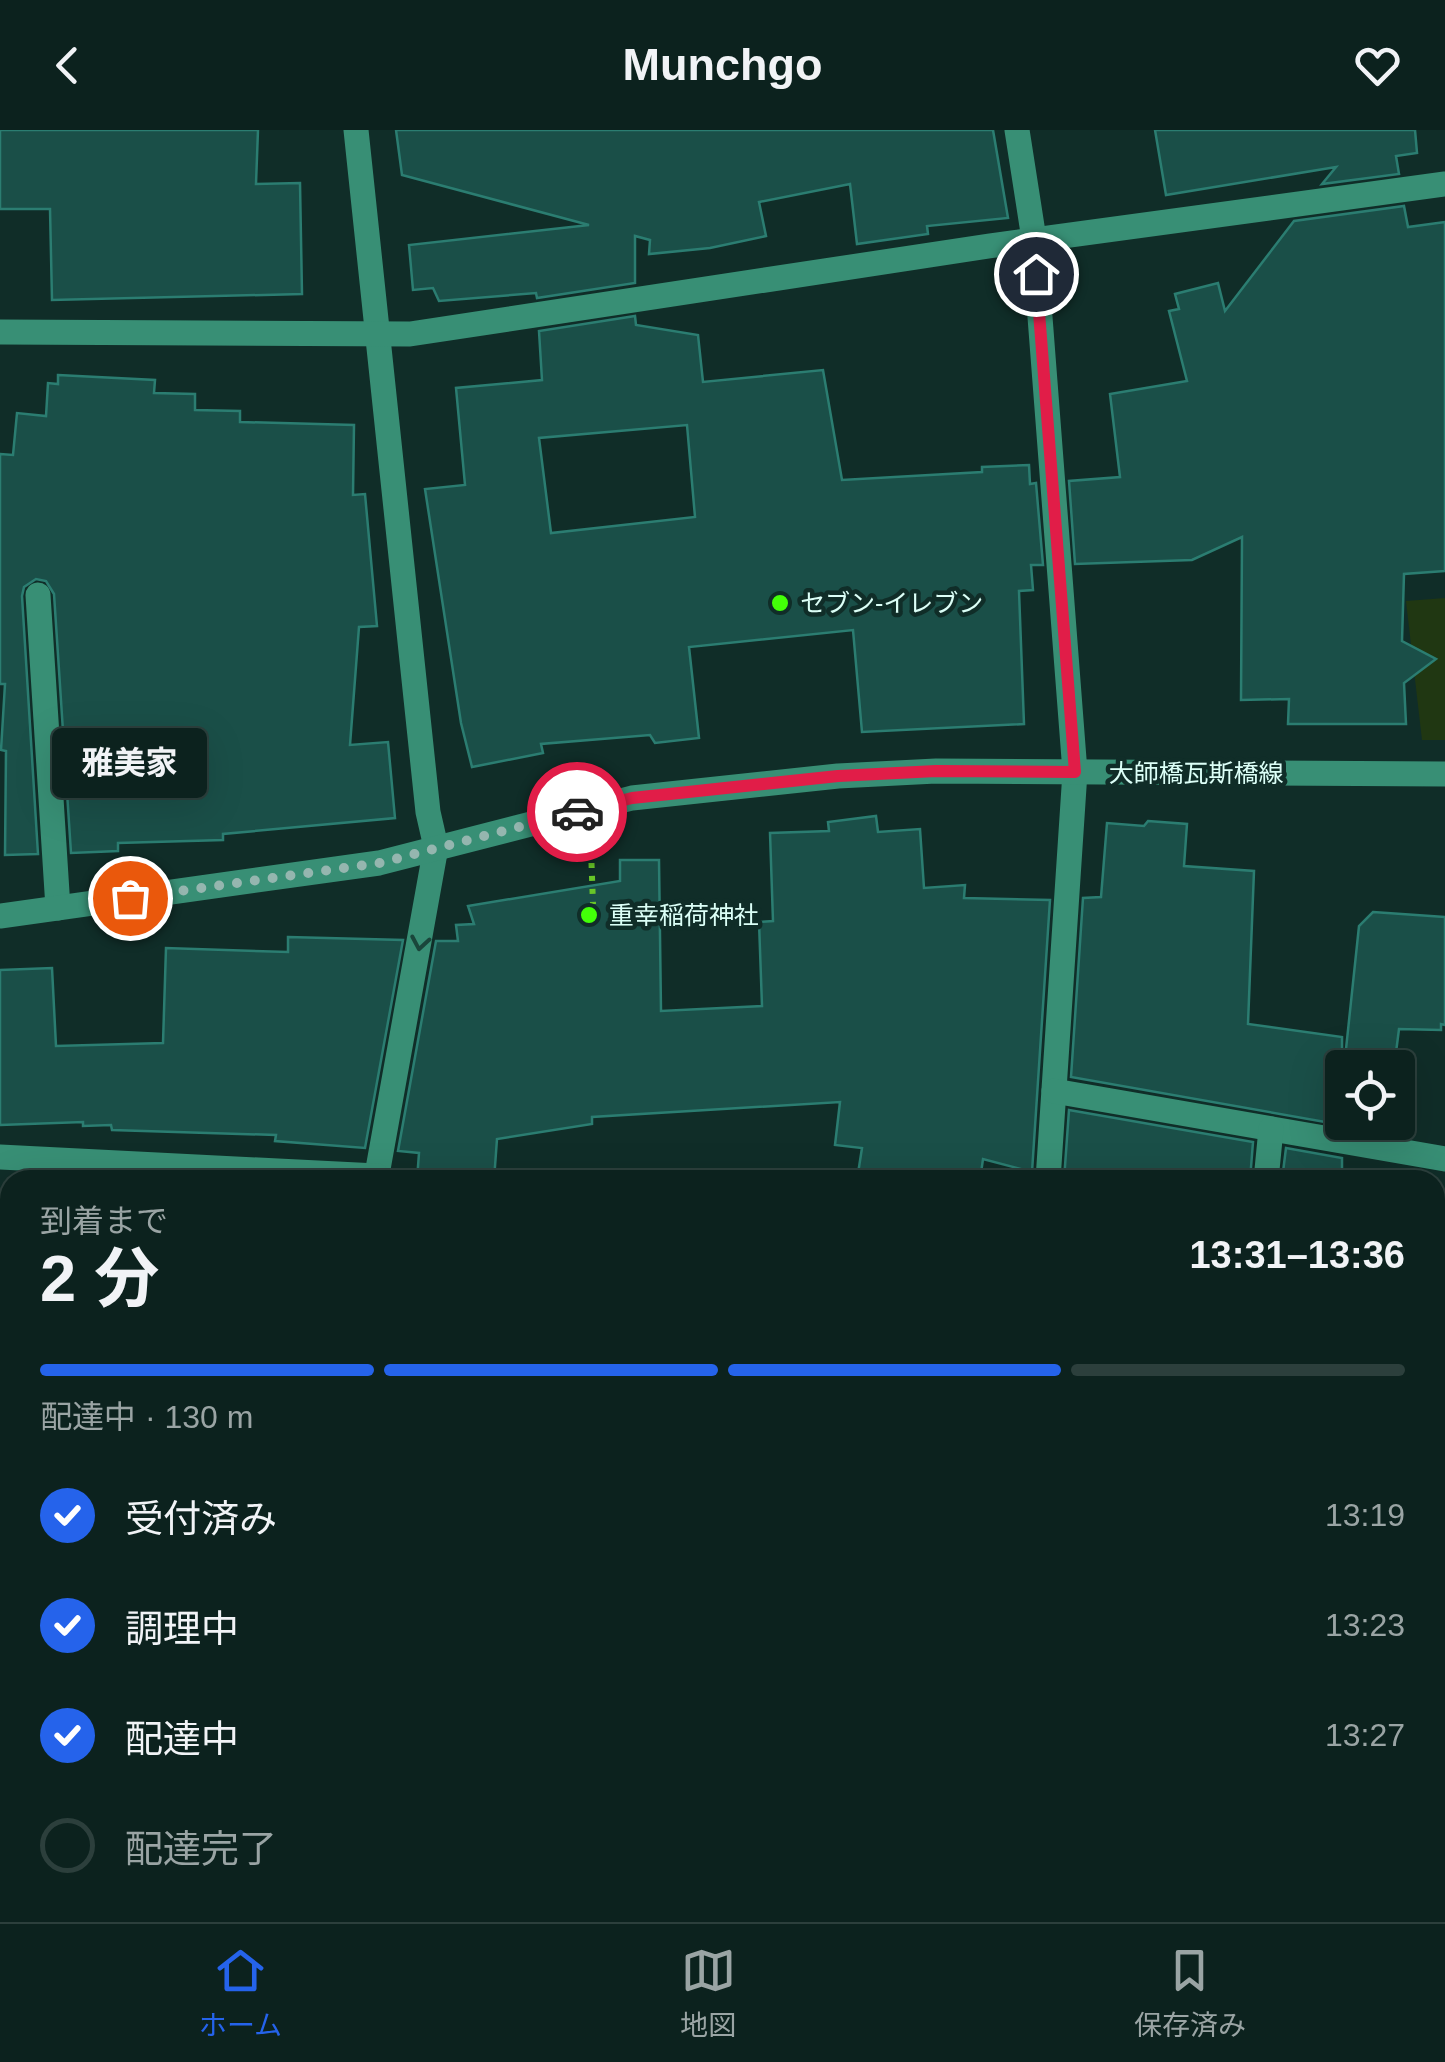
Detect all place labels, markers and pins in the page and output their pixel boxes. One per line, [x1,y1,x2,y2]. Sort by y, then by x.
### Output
pin [994,232,1079,317]
place label: セブン-イレブン [800,589,983,617]
marker: セブン-イレブン [769,592,791,614]
callout: 雅美家 [52,728,208,798]
pin [88,856,173,941]
place label: 重幸稲荷神社 [609,901,759,929]
marker: 重幸稲荷神社 [578,904,600,926]

